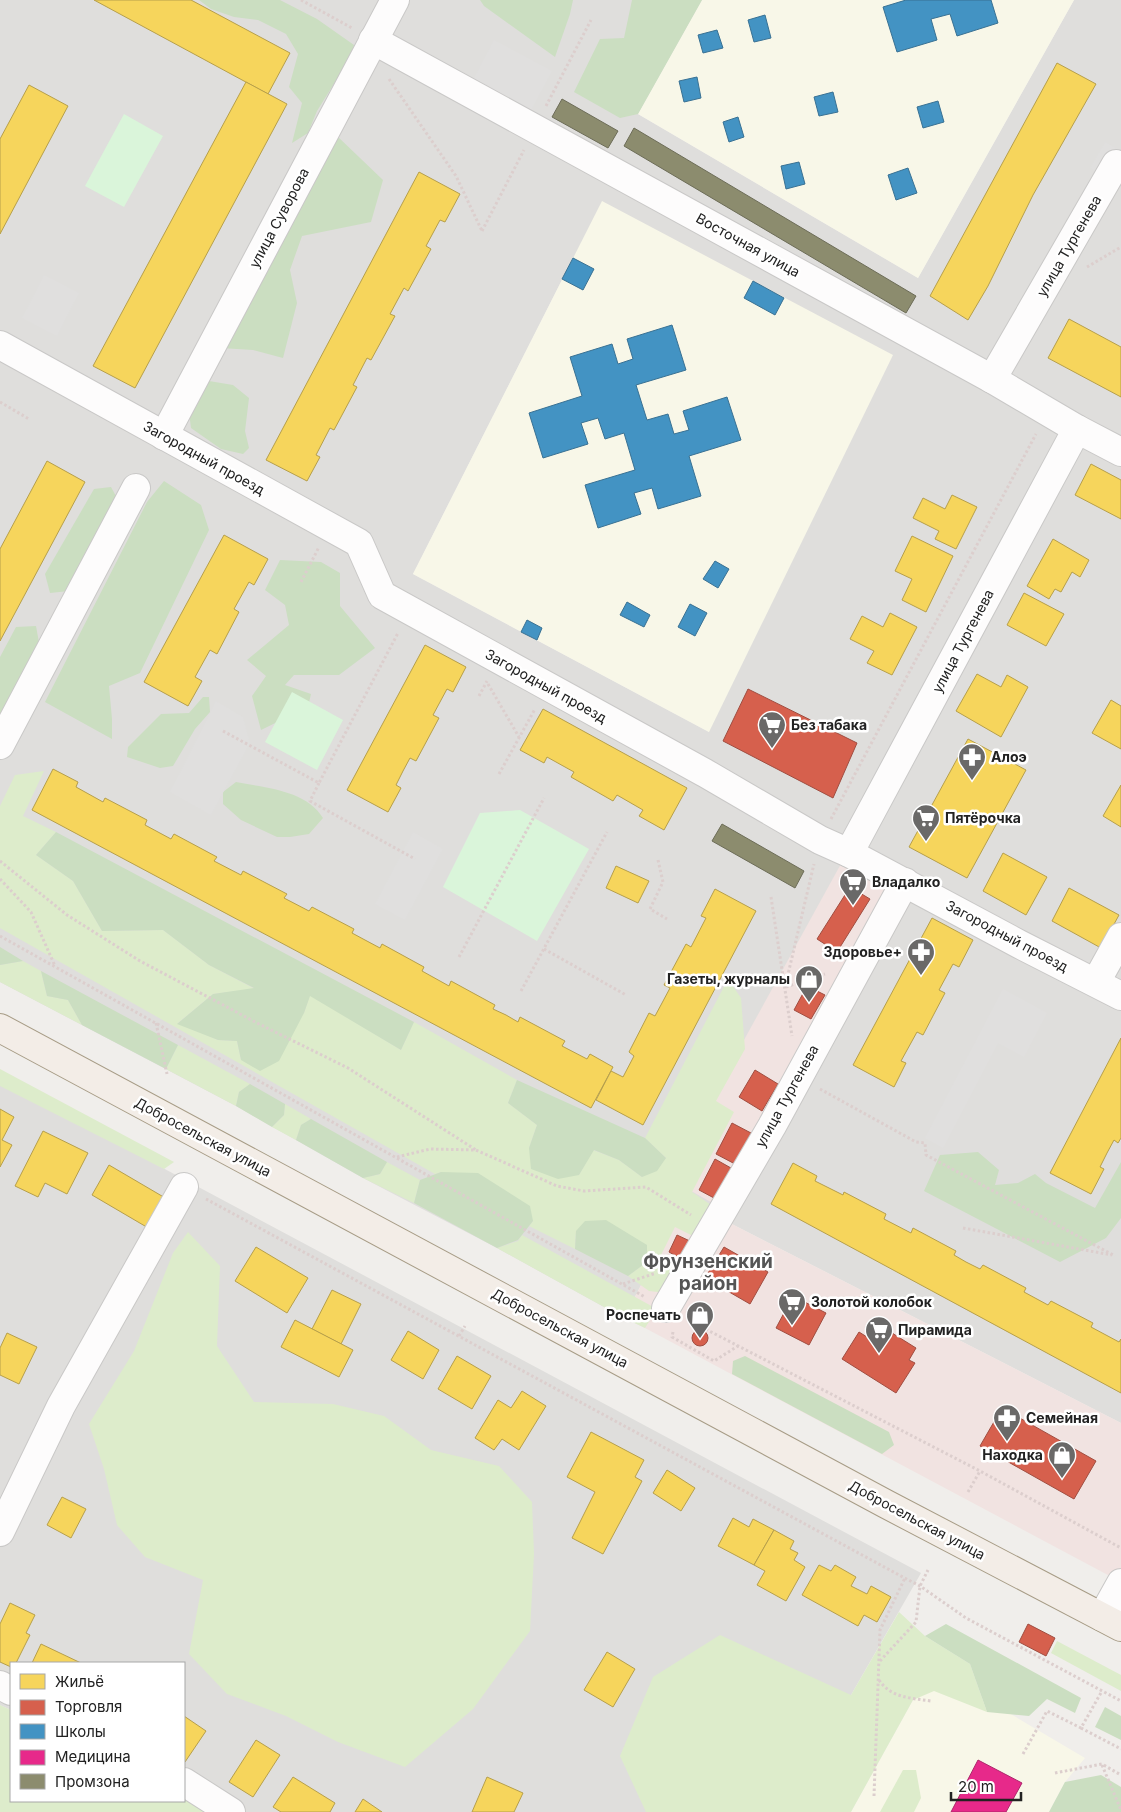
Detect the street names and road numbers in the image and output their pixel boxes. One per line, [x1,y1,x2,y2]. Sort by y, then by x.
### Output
street label: улица Суворова [245,165,312,271]
street label: улица Тургенева [1033,192,1105,300]
street label: Восточная улица [693,209,803,280]
street label: Загородный проезд [140,417,268,498]
street label: улица Тургенева [928,586,997,695]
street label: Загородный проезд [482,645,610,726]
street label: Загородный проезд [943,896,1072,975]
street label: улица Тургенева [751,1042,822,1150]
street label: Добросельская улица [132,1093,274,1180]
street label: Добросельская улица [489,1284,631,1371]
street label: Добросельская улица [846,1476,988,1563]

